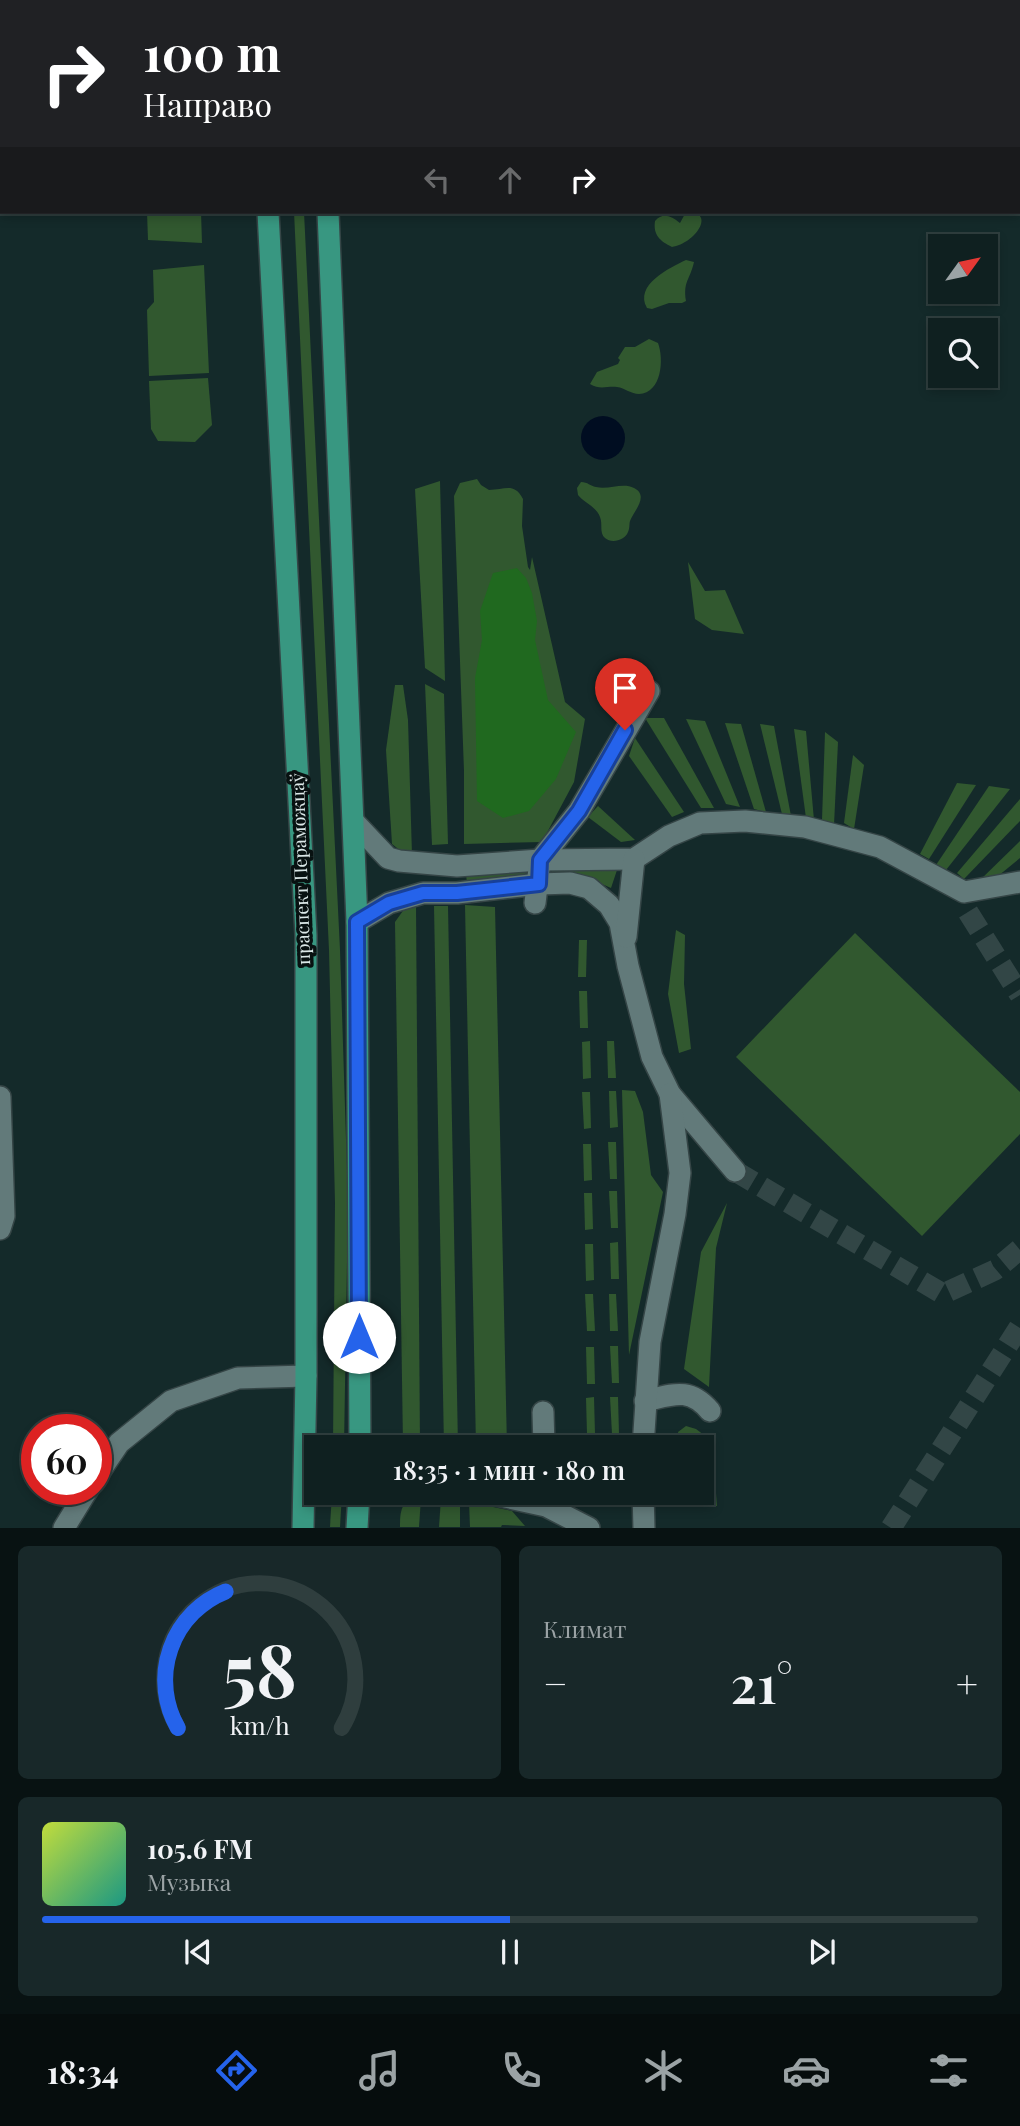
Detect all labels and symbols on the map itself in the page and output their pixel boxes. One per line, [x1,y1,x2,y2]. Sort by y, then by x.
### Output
north arrow [928,234,998,304]
pin [595,658,655,730]
street label: праспект Пераможцаў [285,773,315,965]
position arrow [322,1300,396,1374]
speed limit sign: 60 [21,1414,112,1505]

